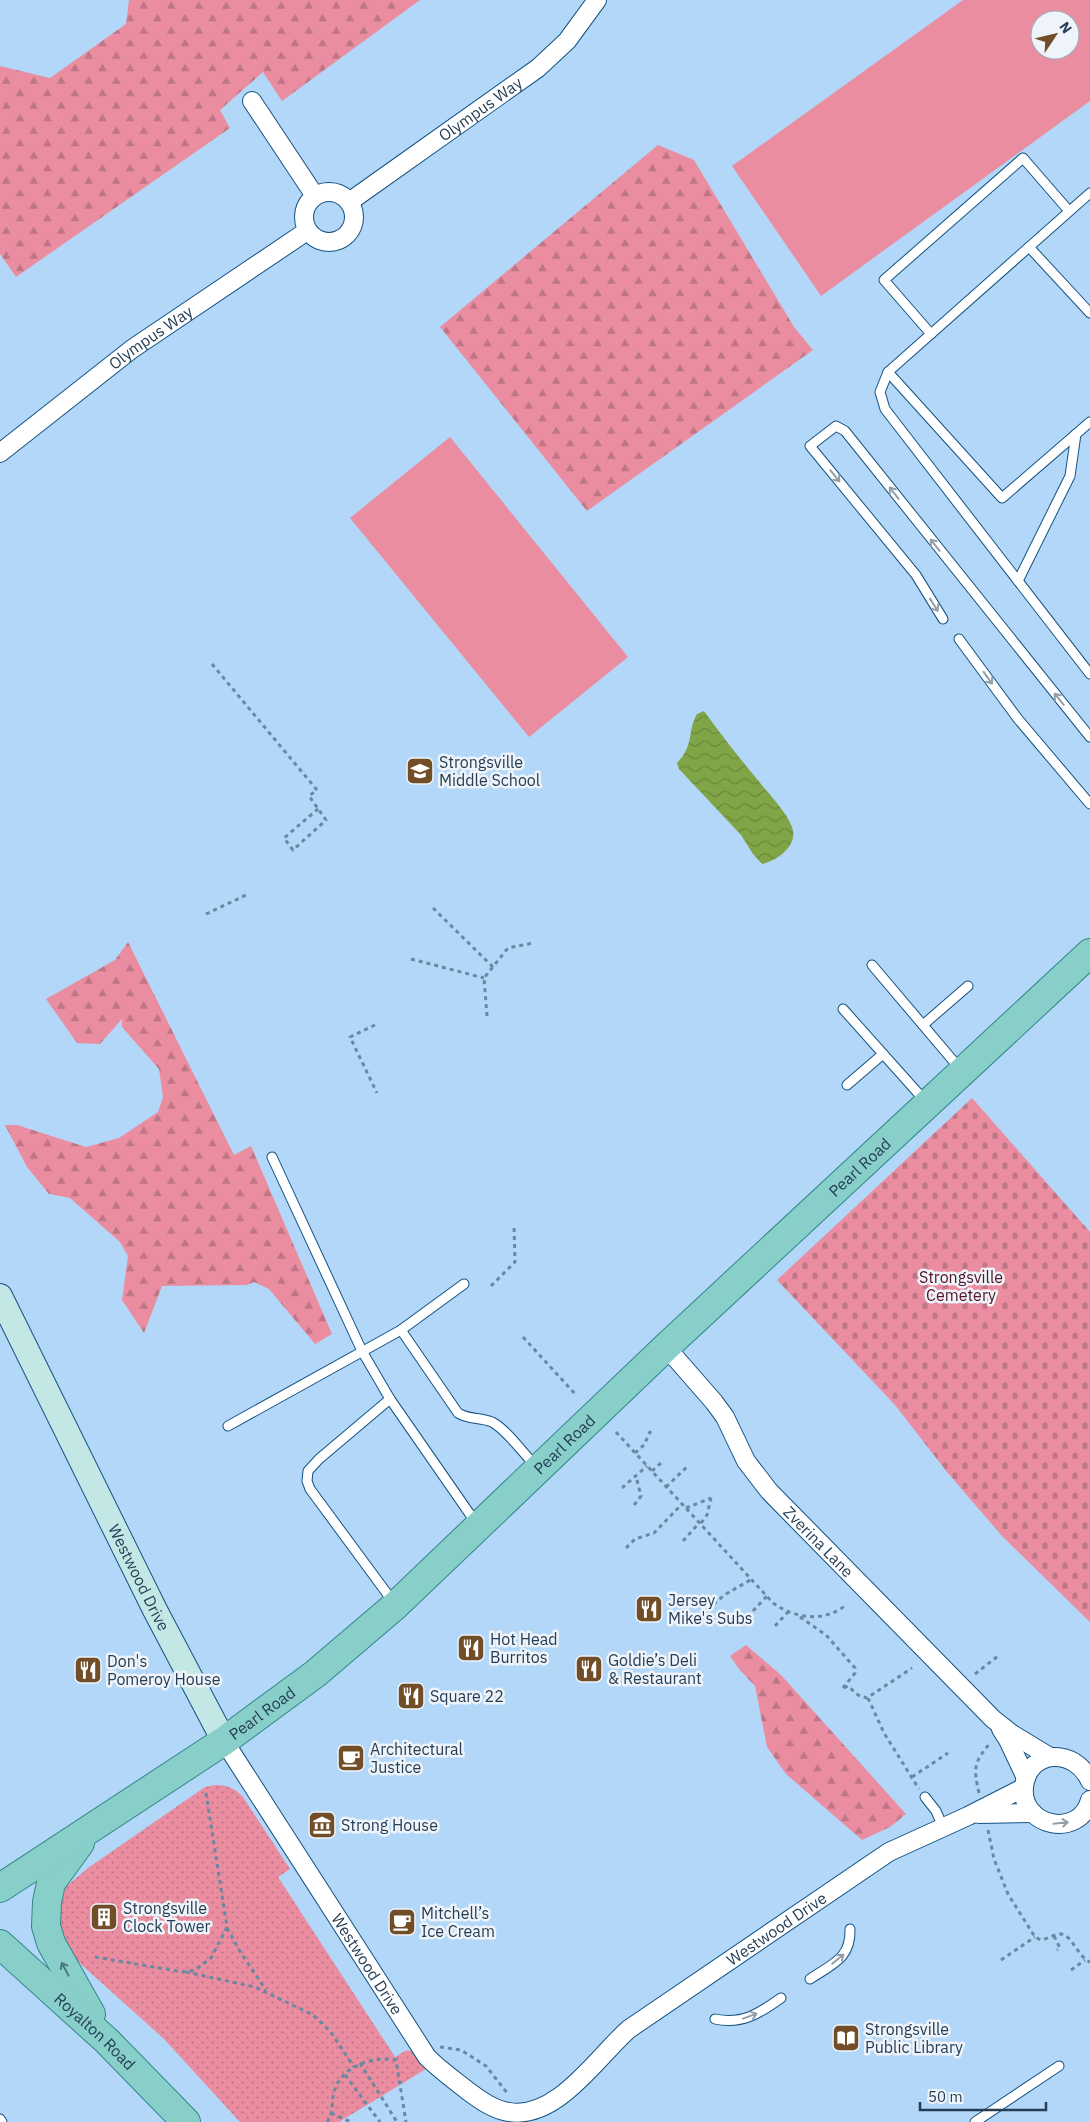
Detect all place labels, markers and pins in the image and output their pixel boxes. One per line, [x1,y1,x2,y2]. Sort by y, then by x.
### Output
place label: Strongsville Middle School [439,752,540,790]
school or university icon: Strongsville Middle School [405,756,435,786]
place label: Jersey Mike's Subs [668,1590,753,1628]
restaurant icon: Jersey Mike's Subs [634,1594,664,1624]
place label: Hot Head Burritos [490,1629,558,1667]
restaurant icon: Hot Head Burritos [456,1633,486,1663]
place label: Goldie’s Deli & Restaurant [608,1650,702,1688]
place label: Don's Pomeroy House [107,1651,221,1689]
restaurant icon: Goldie’s Deli & Restaurant [574,1654,604,1684]
restaurant icon: Don's Pomeroy House [73,1655,103,1685]
restaurant icon: Square 22 [396,1681,426,1711]
place label: Square 22 [430,1686,504,1706]
place label: Architectural Justice [370,1739,463,1777]
cafe icon: Architectural Justice [336,1743,366,1773]
museum icon: Strong House [307,1810,337,1840]
place label: Strong House [341,1815,438,1835]
place label: Strongsville Clock Tower [123,1898,210,1936]
building icon: Strongsville Clock Tower [89,1902,119,1932]
place label: Mitchell’s Ice Cream [421,1903,495,1941]
cafe icon: Mitchell’s Ice Cream [387,1907,417,1937]
place label: Strongsville Public Library [865,2019,963,2057]
library icon: Strongsville Public Library [831,2023,861,2053]

